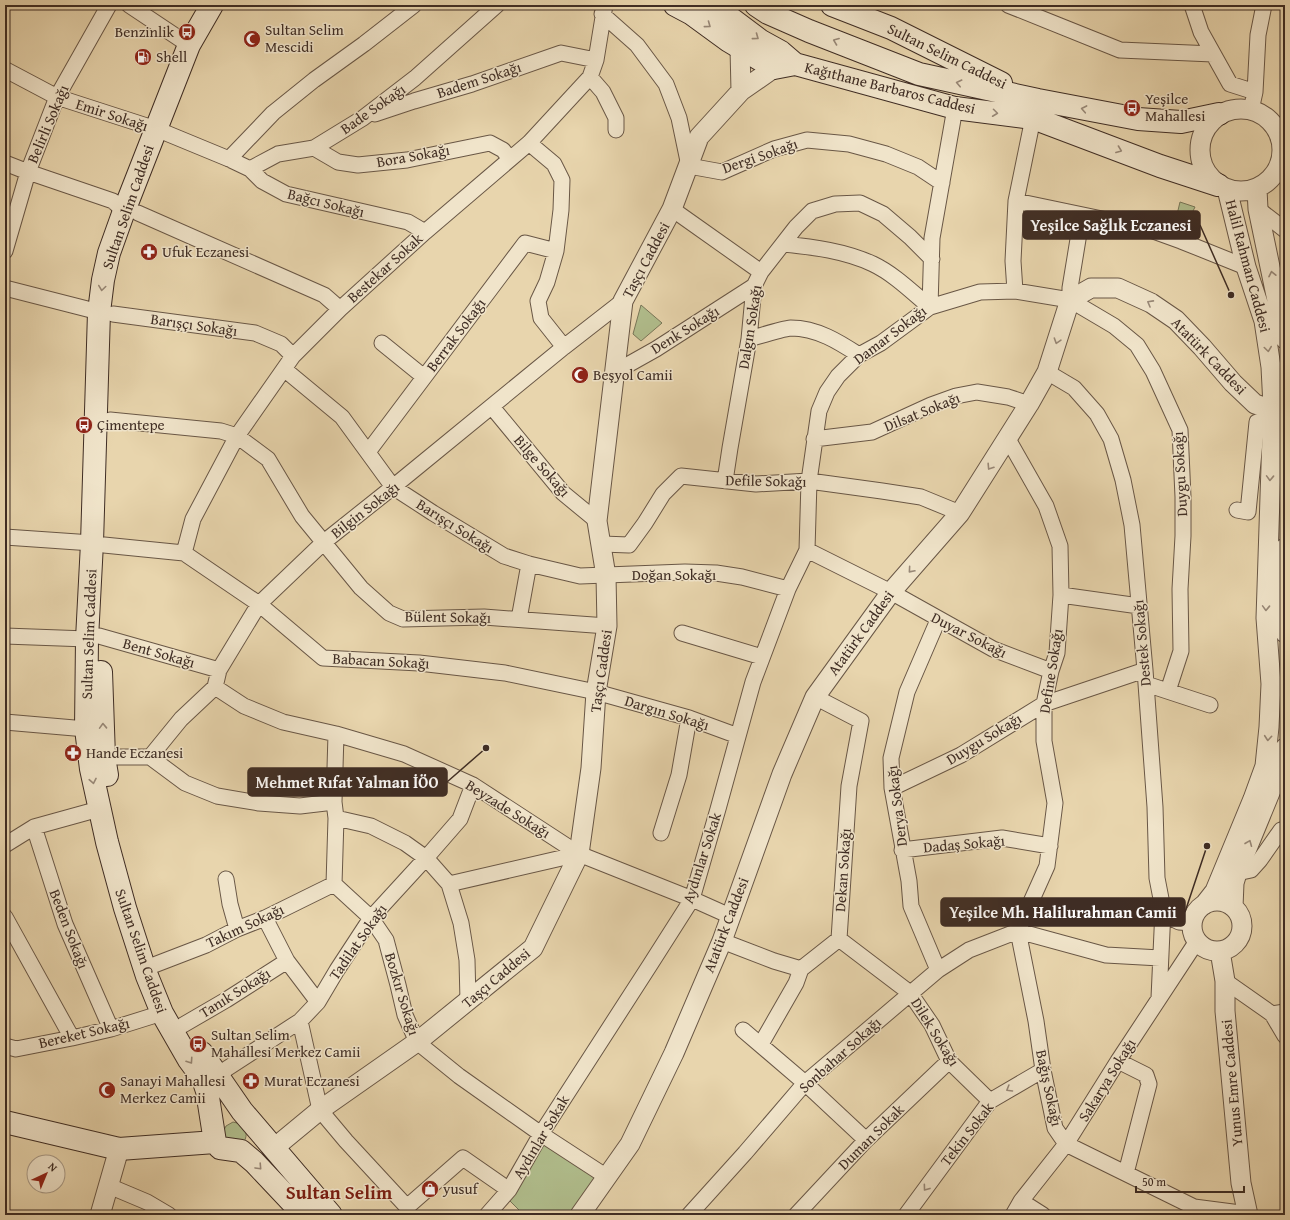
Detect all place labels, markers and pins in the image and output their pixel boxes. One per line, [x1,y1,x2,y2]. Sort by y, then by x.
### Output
place label: Sultan Selim Mescidi [265,19,345,57]
place label: Benzinlik [115,21,174,42]
bus stop icon: Benzinlik [177,22,197,42]
mosque icon: Sultan Selim Mescidi [242,29,262,49]
place label: Shell [156,46,187,67]
fuel station icon: Shell [133,47,153,67]
place label: Yeşilce Mahallesi [1145,88,1206,126]
bus stop icon: Yeşilce Mahallesi [1122,98,1142,118]
callout: Yeşilce Sağlık Eczanesi [1023,211,1200,239]
place label: Ufuk Eczanesi [162,241,249,262]
pharmacy icon: Ufuk Eczanesi [139,242,159,262]
place label: Beşyol Camii [593,364,673,385]
mosque icon: Beşyol Camii [570,365,590,385]
place label: Çimentepe [97,414,165,435]
bus stop icon: Çimentepe [74,415,94,435]
place label: Hande Eczanesi [86,742,183,763]
pharmacy icon: Hande Eczanesi [63,743,83,763]
callout: Mehmet Rıfat Yalman İÖO [248,768,447,796]
callout: Yeşilce Mh. Halilurahman Camii [941,898,1185,926]
place label: Sultan Selim Mahallesi Merkez Camii [211,1024,361,1062]
bus stop icon: Sultan Selim Mahallesi Merkez Camii [188,1034,208,1054]
place label: Sanayi Mahallesi Merkez Camii [120,1070,225,1108]
place label: Murat Eczanesi [264,1070,360,1091]
pharmacy icon: Murat Eczanesi [241,1071,261,1091]
mosque icon: Sanayi Mahallesi Merkez Camii [97,1080,117,1100]
place label: yusuf [442,1178,480,1199]
shop icon: yusuf [420,1179,440,1199]

